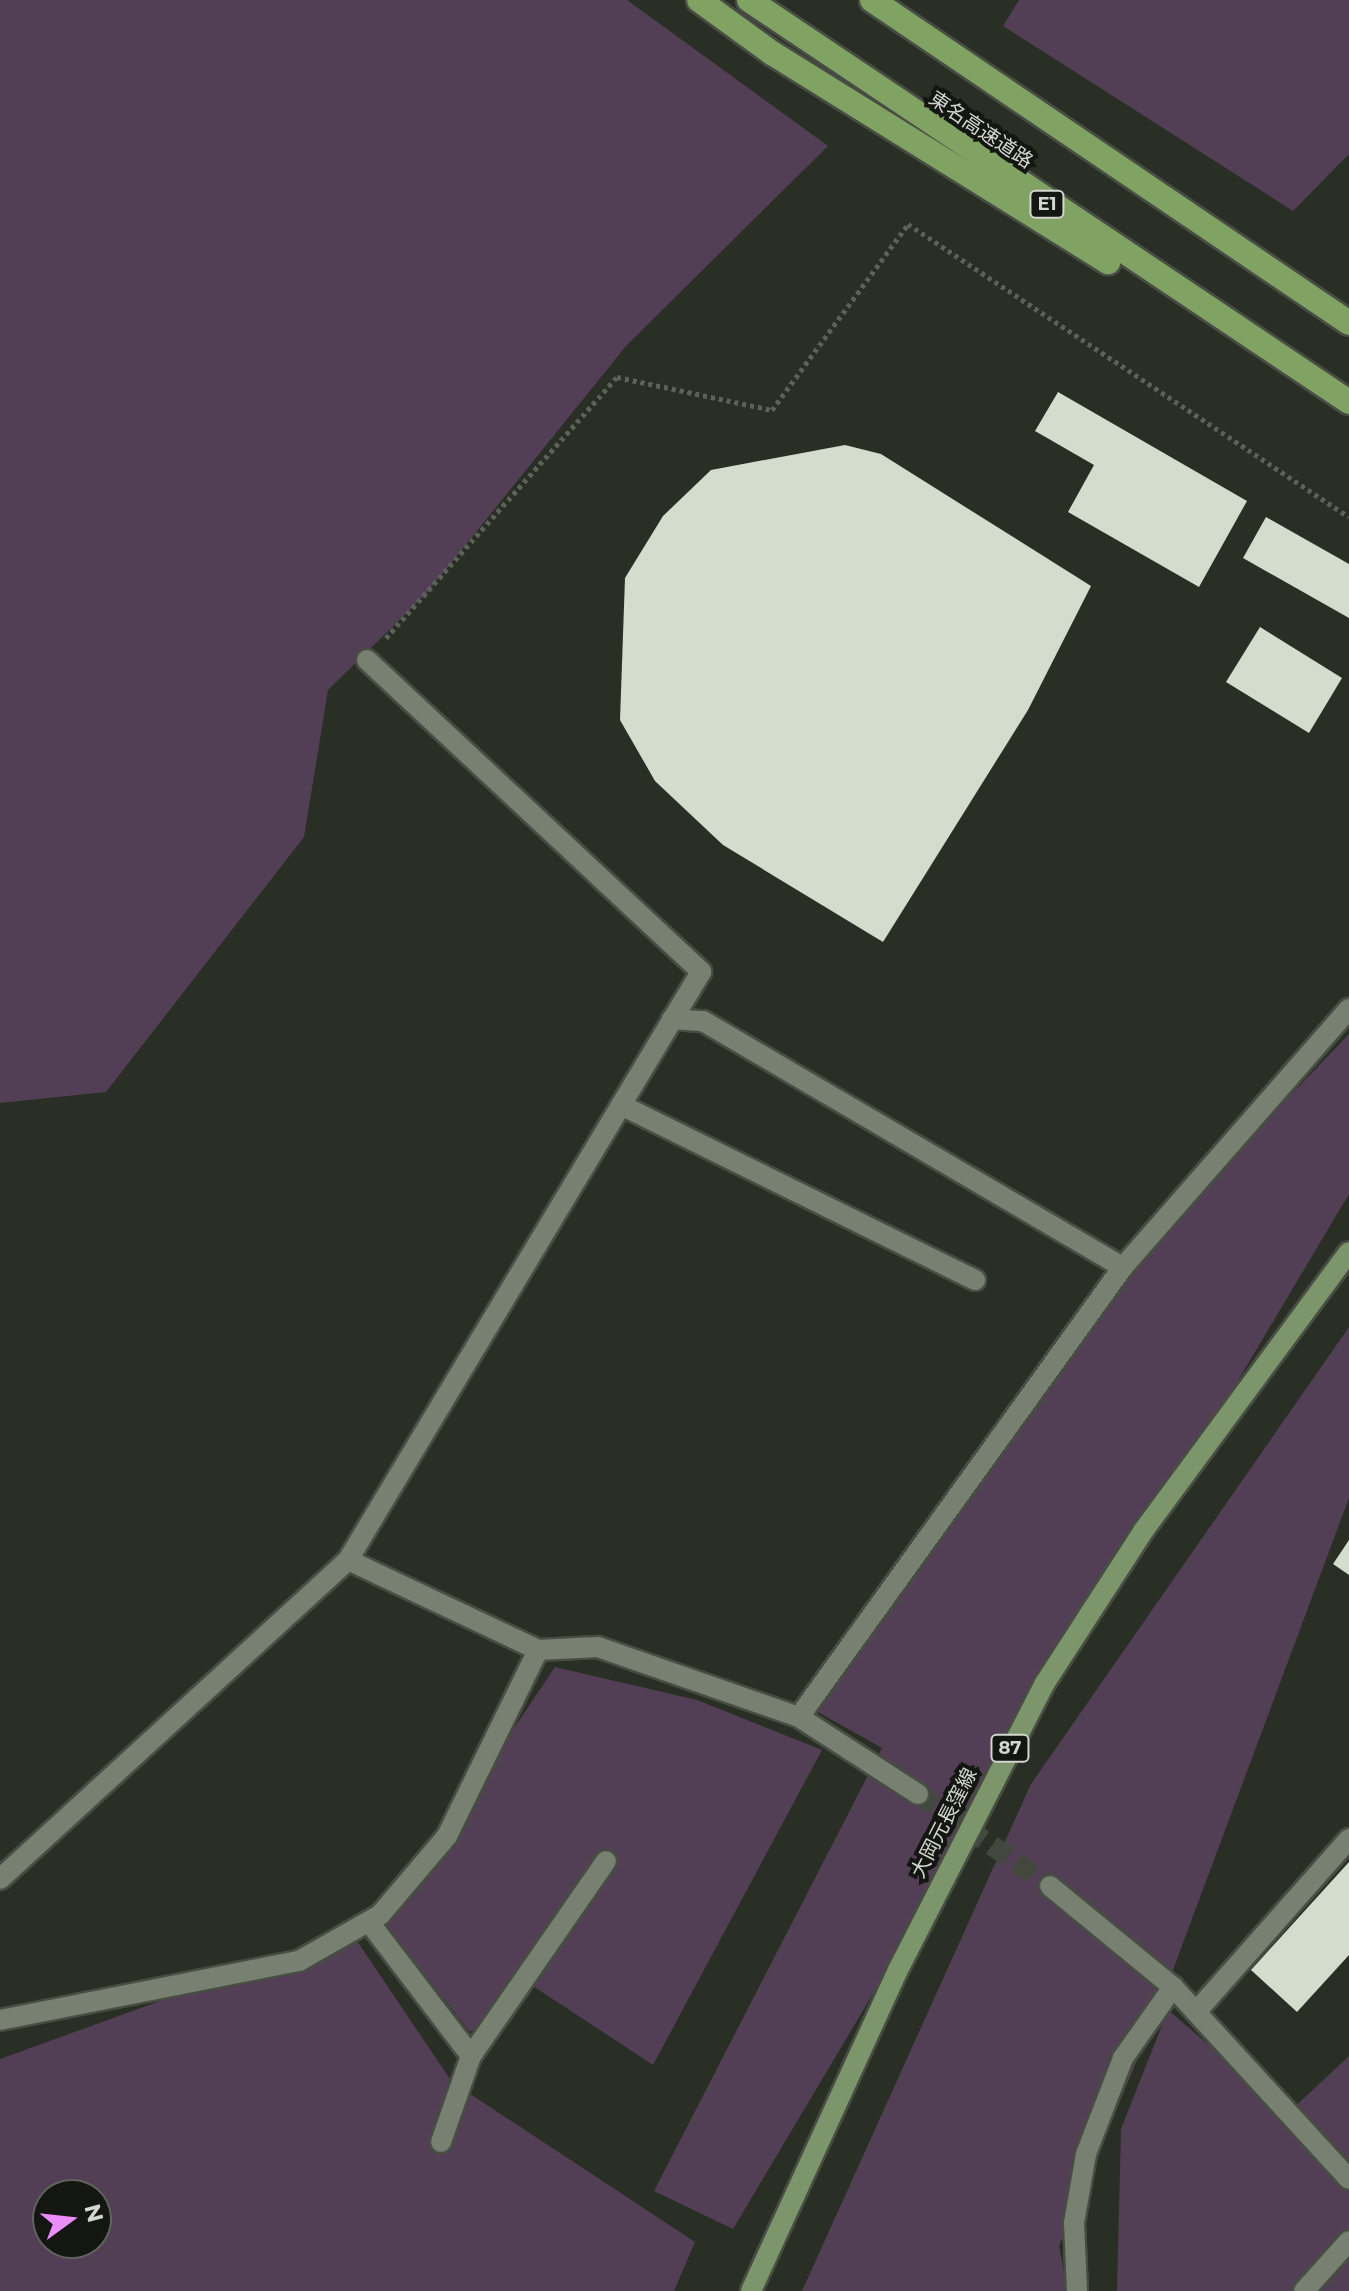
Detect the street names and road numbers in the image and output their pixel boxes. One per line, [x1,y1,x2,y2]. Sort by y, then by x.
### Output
street label: 東名高速道路 [925,87,1037,173]
road number: E1 [1029,190,1065,218]
road number: 87 [990,1734,1030,1762]
street label: 大岡元長窪線 [906,1764,982,1882]

